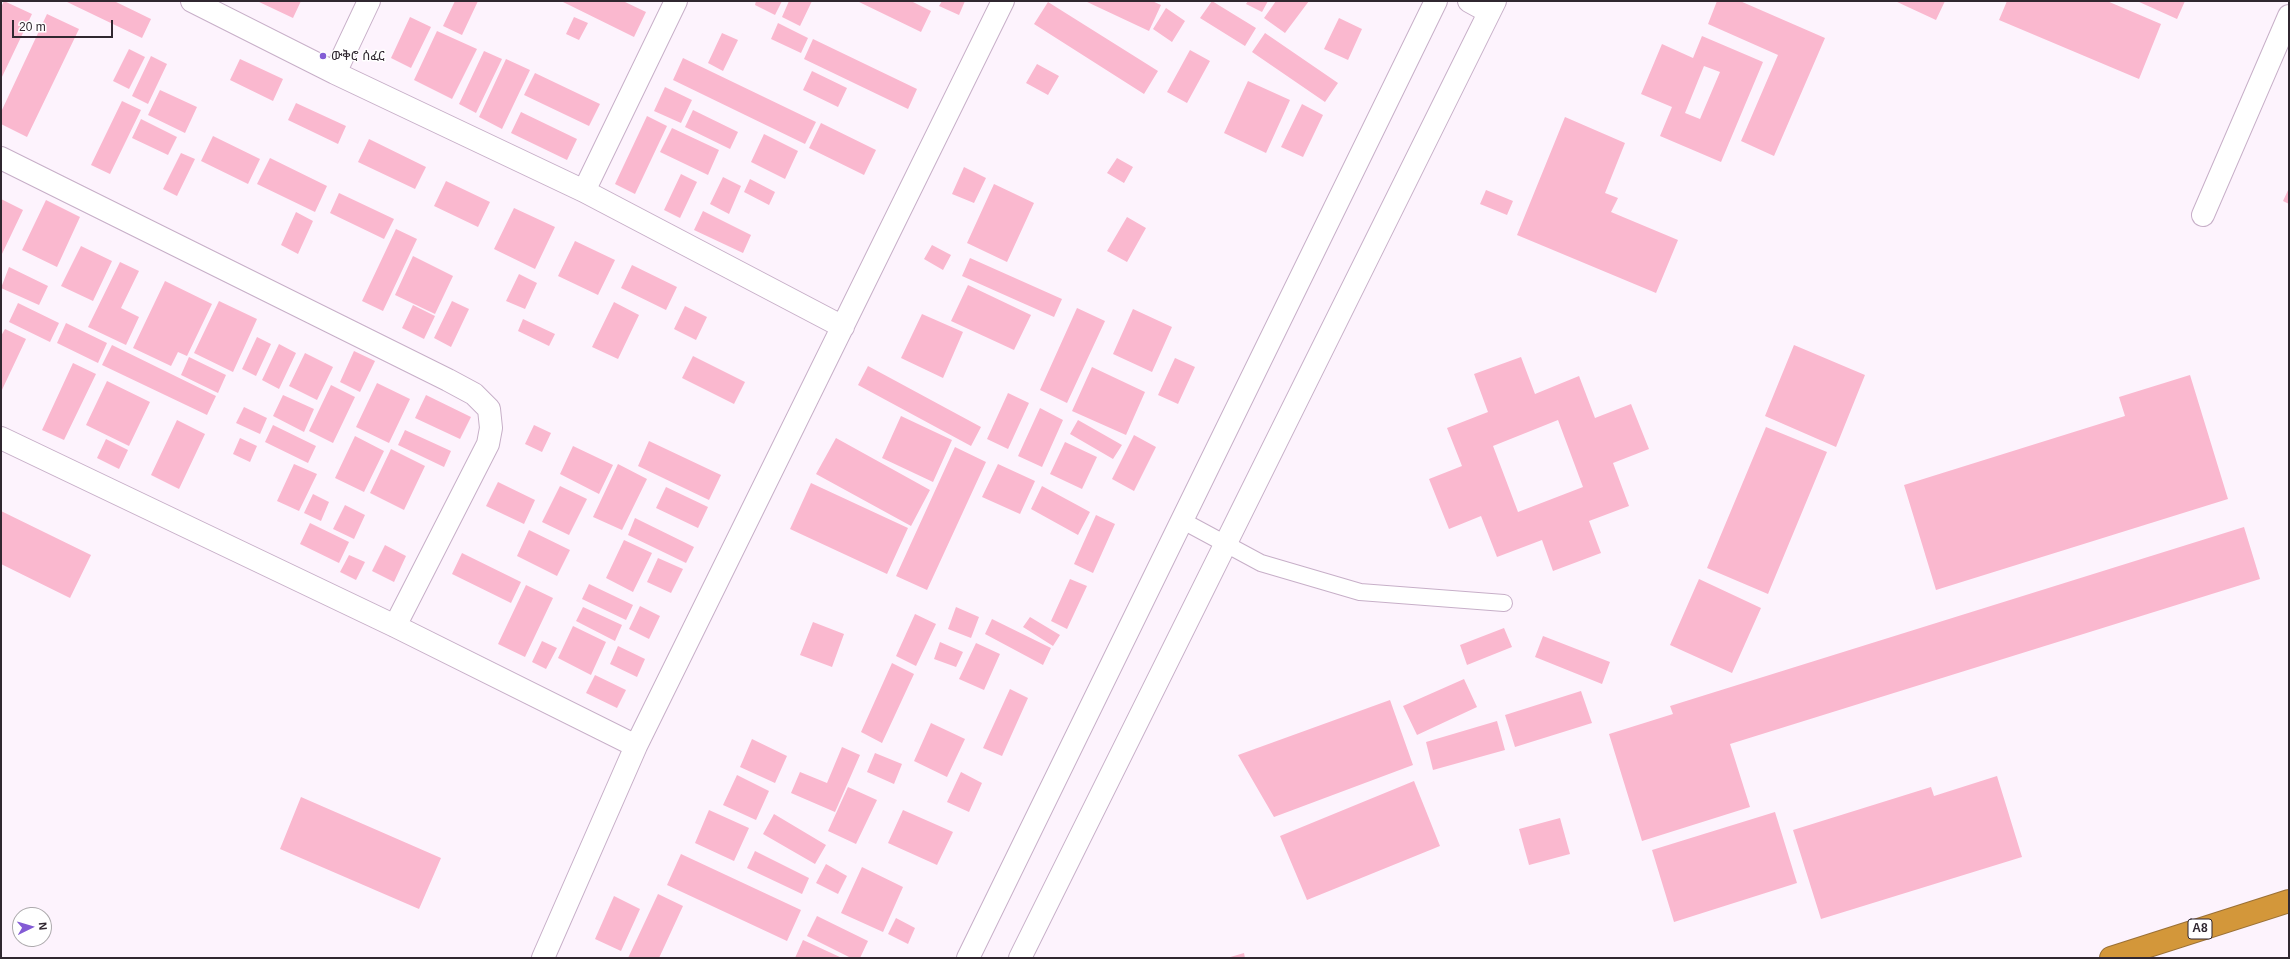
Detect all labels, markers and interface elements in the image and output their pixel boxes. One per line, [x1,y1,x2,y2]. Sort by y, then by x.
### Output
scale bar [14,12,115,38]
text: 20 m [19,20,46,34]
place label: ውቅሮ ሰፈር [331,48,385,64]
marker: ውቅሮ ሰፈር [318,51,328,61]
north arrow [12,907,52,947]
road number: A8 [2188,919,2212,939]
text: N [37,922,49,931]

